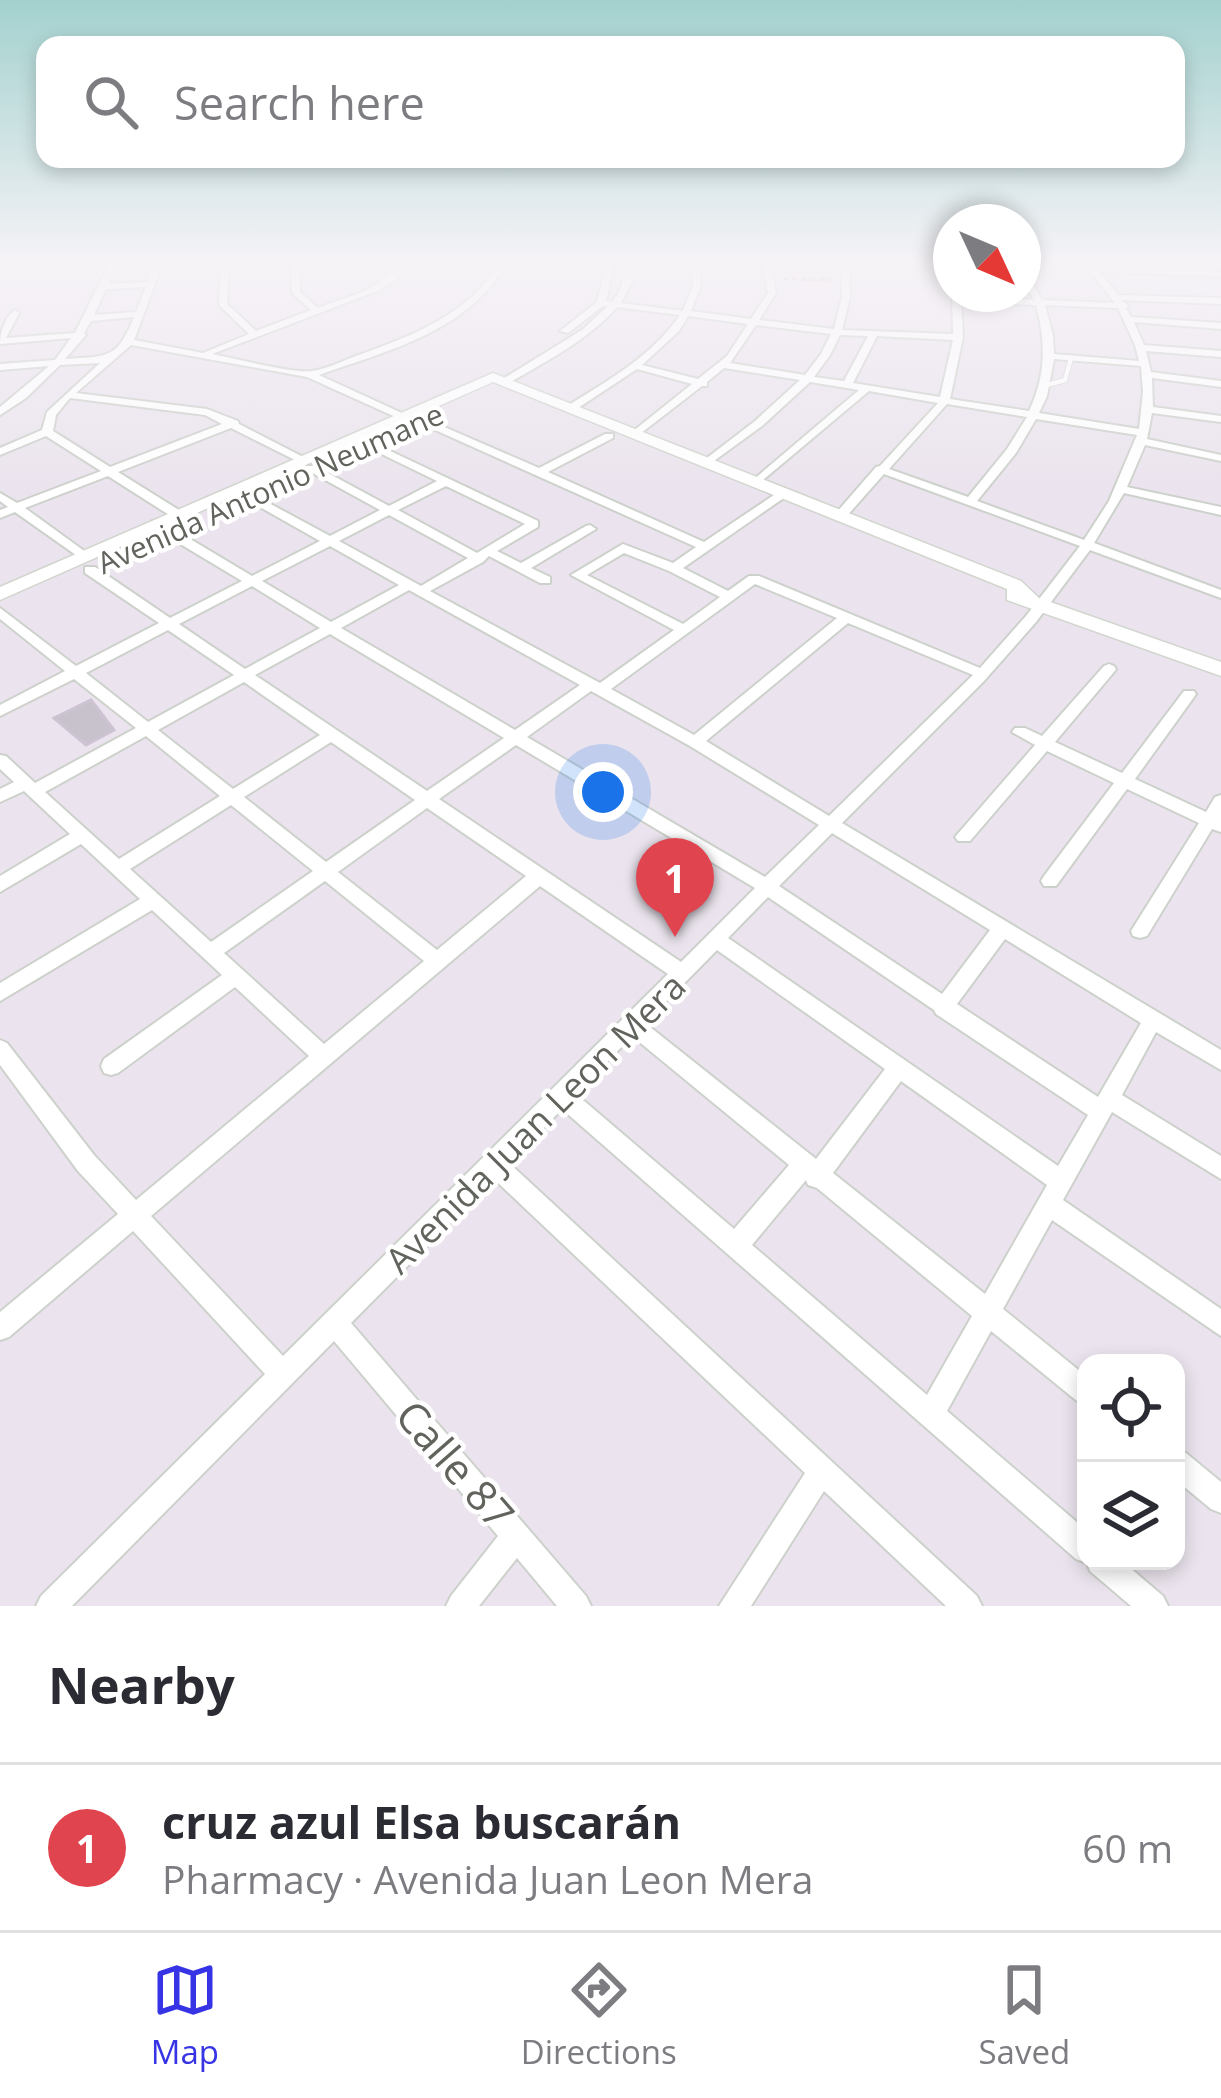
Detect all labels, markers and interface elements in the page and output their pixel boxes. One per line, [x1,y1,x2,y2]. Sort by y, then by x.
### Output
search box [36,36,1185,168]
icon: search [78,69,144,135]
text: Search here [174,72,425,133]
north arrow [933,204,1041,312]
street label: Avenida Antonio Neumane [90,393,450,583]
your location [573,762,633,822]
pin: 1 [636,838,714,937]
street label: Avenida Juan Leon Mera [374,962,696,1284]
map controls [1077,1354,1185,1570]
button: locate [1077,1354,1185,1462]
street label: Calle 87 [384,1387,528,1541]
button: layers [1077,1462,1185,1570]
text: Nearby [48,1649,235,1719]
text: cruz azul Elsa buscarán [162,1791,681,1852]
text: 1 [76,1821,98,1874]
text: 60 m [1082,1821,1173,1874]
text: Pharmacy · Avenida Juan Leon Mera [162,1852,813,1905]
tab: Map [151,1957,219,2074]
tab: Directions [521,1957,677,2074]
tab: Saved [978,1957,1070,2074]

